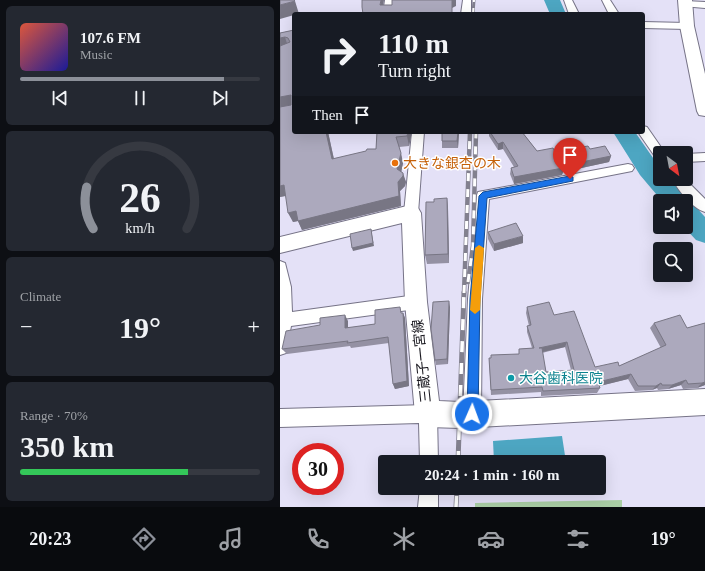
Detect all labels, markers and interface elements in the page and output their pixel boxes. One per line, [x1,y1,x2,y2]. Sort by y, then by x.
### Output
icon: right [312,28,364,80]
text: 110 m [378,28,449,59]
text: 107.6 FM [80,30,141,46]
text: Music [80,47,113,62]
text: Turn right [378,61,451,81]
icon: previous [49,87,71,109]
icon: pause [129,87,151,109]
icon: next [209,87,231,109]
icon: arrive [351,104,373,126]
text: Then [312,107,343,123]
pin [553,138,587,179]
icon: arrive [559,144,581,166]
north arrow [653,146,693,186]
map controls [653,146,693,282]
place label: 大きな銀杏の木 [403,156,501,171]
marker: 大きな銀杏の木 [390,158,400,168]
text: 26 [119,175,161,221]
button: sound [653,194,693,234]
text: km/h [125,219,155,235]
button: search [653,242,693,282]
text: Climate [20,289,61,304]
text: 19° [119,311,161,344]
text: − [20,314,32,339]
text: + [248,314,260,339]
street label: 三蔵子一宮線 [410,318,434,404]
place label: 大谷歯科医院 [519,371,603,386]
marker: 大谷歯科医院 [506,373,516,383]
position arrow [451,393,493,435]
text: Range · 70% [20,408,88,423]
text: 350 km [20,430,114,463]
speed limit sign: 30 [292,443,344,495]
text: 20:24 · 1 min · 160 m [425,467,560,483]
icon: directions [130,525,158,553]
icon: music [217,525,245,553]
icon: phone [304,525,332,553]
icon: climate [390,525,418,553]
icon: car [477,525,505,553]
icon: filters [564,525,592,553]
text: 20:23 [29,529,71,549]
text: 19° [650,529,676,549]

